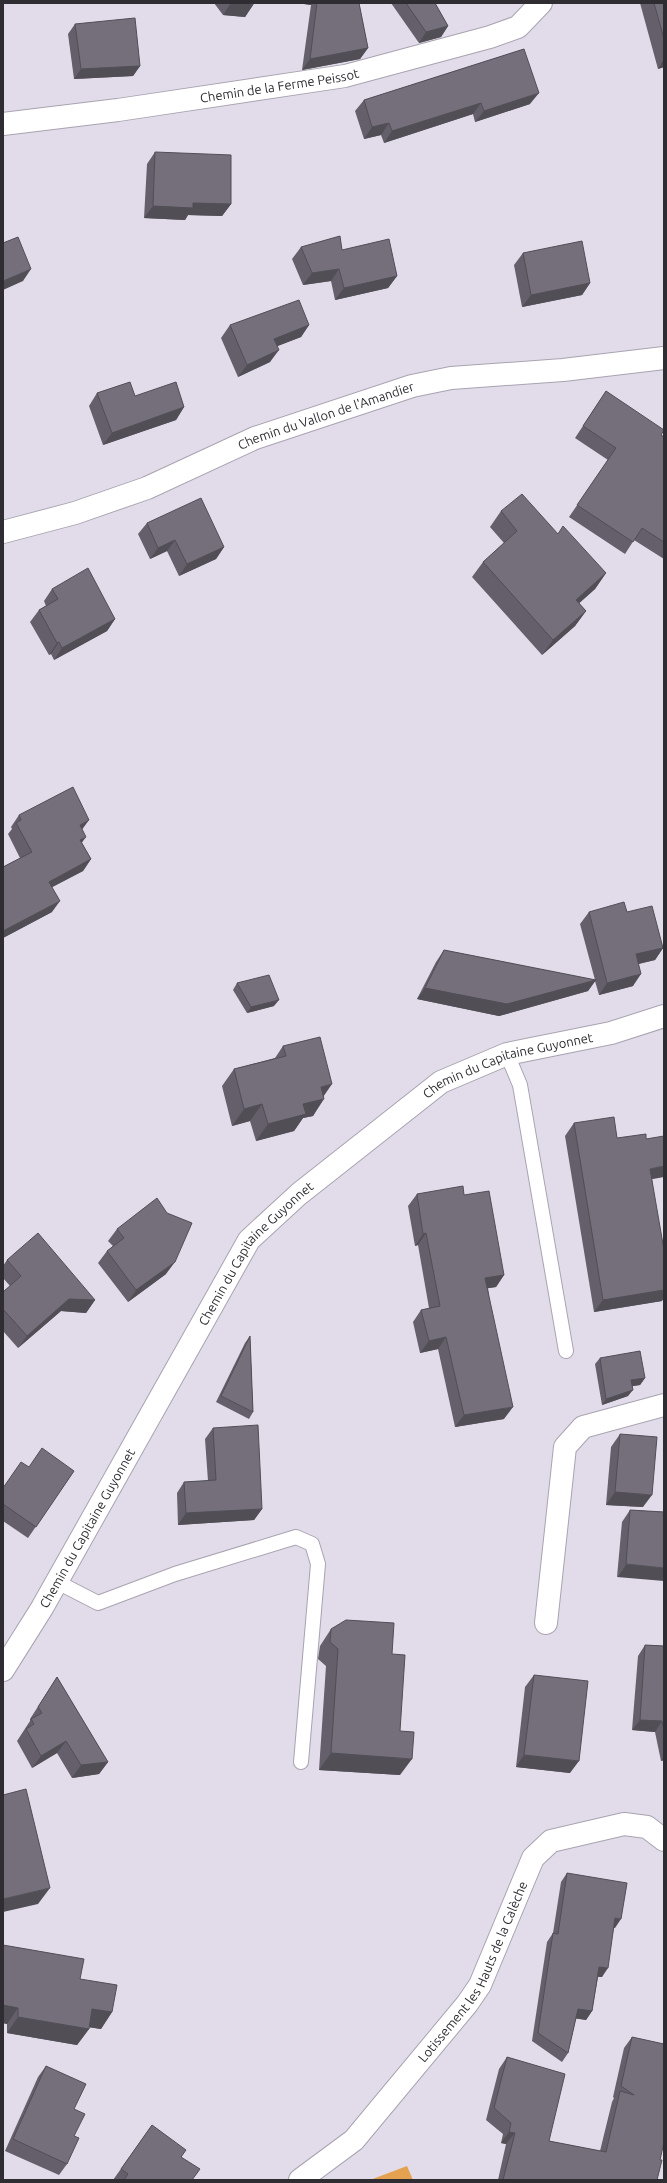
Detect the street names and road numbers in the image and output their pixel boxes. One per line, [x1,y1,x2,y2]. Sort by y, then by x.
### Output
street label: Chemin de la Ferme Peissot [199,66,360,105]
street label: Chemin du Vallon de l'Amandier [235,379,416,452]
street label: Chemin du Capitaine Guyonnet [420,1030,594,1101]
street label: Chemin du Capitaine Guyonnet [195,1179,316,1328]
street label: Chemin du Capitaine Guyonnet [37,1446,137,1610]
street label: Lotissement les Hauts de la Calèche [415,1879,530,2065]

